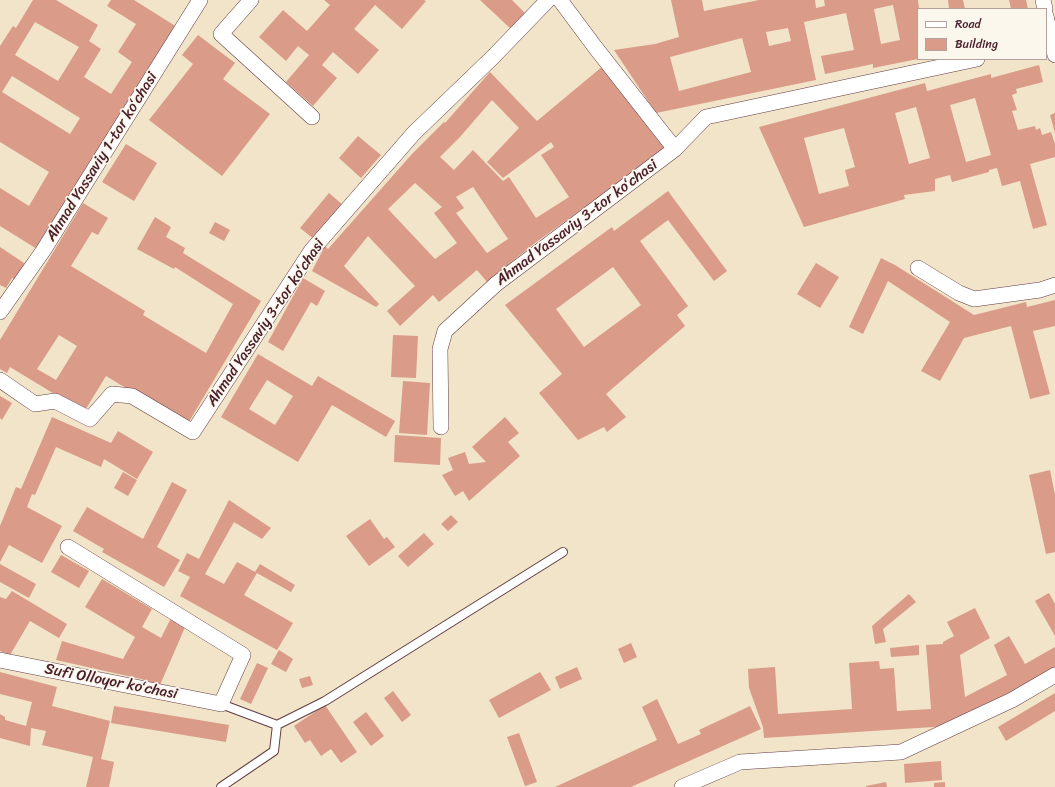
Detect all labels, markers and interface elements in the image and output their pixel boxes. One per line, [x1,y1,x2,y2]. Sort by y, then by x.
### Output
legend [917,8,1047,60]
text: Road [955,13,981,35]
text: Building [955,33,998,55]
street label: Ahmad Yassaviy 1-tor koʻchasi [42,69,162,245]
street label: Ahmad Yassaviy 3-tor koʻchasi [493,156,661,290]
street label: Ahmad Yassaviy 3-tor koʻchasi [203,236,329,410]
street label: Sufi Olloyor koʻchasi [43,660,179,704]

